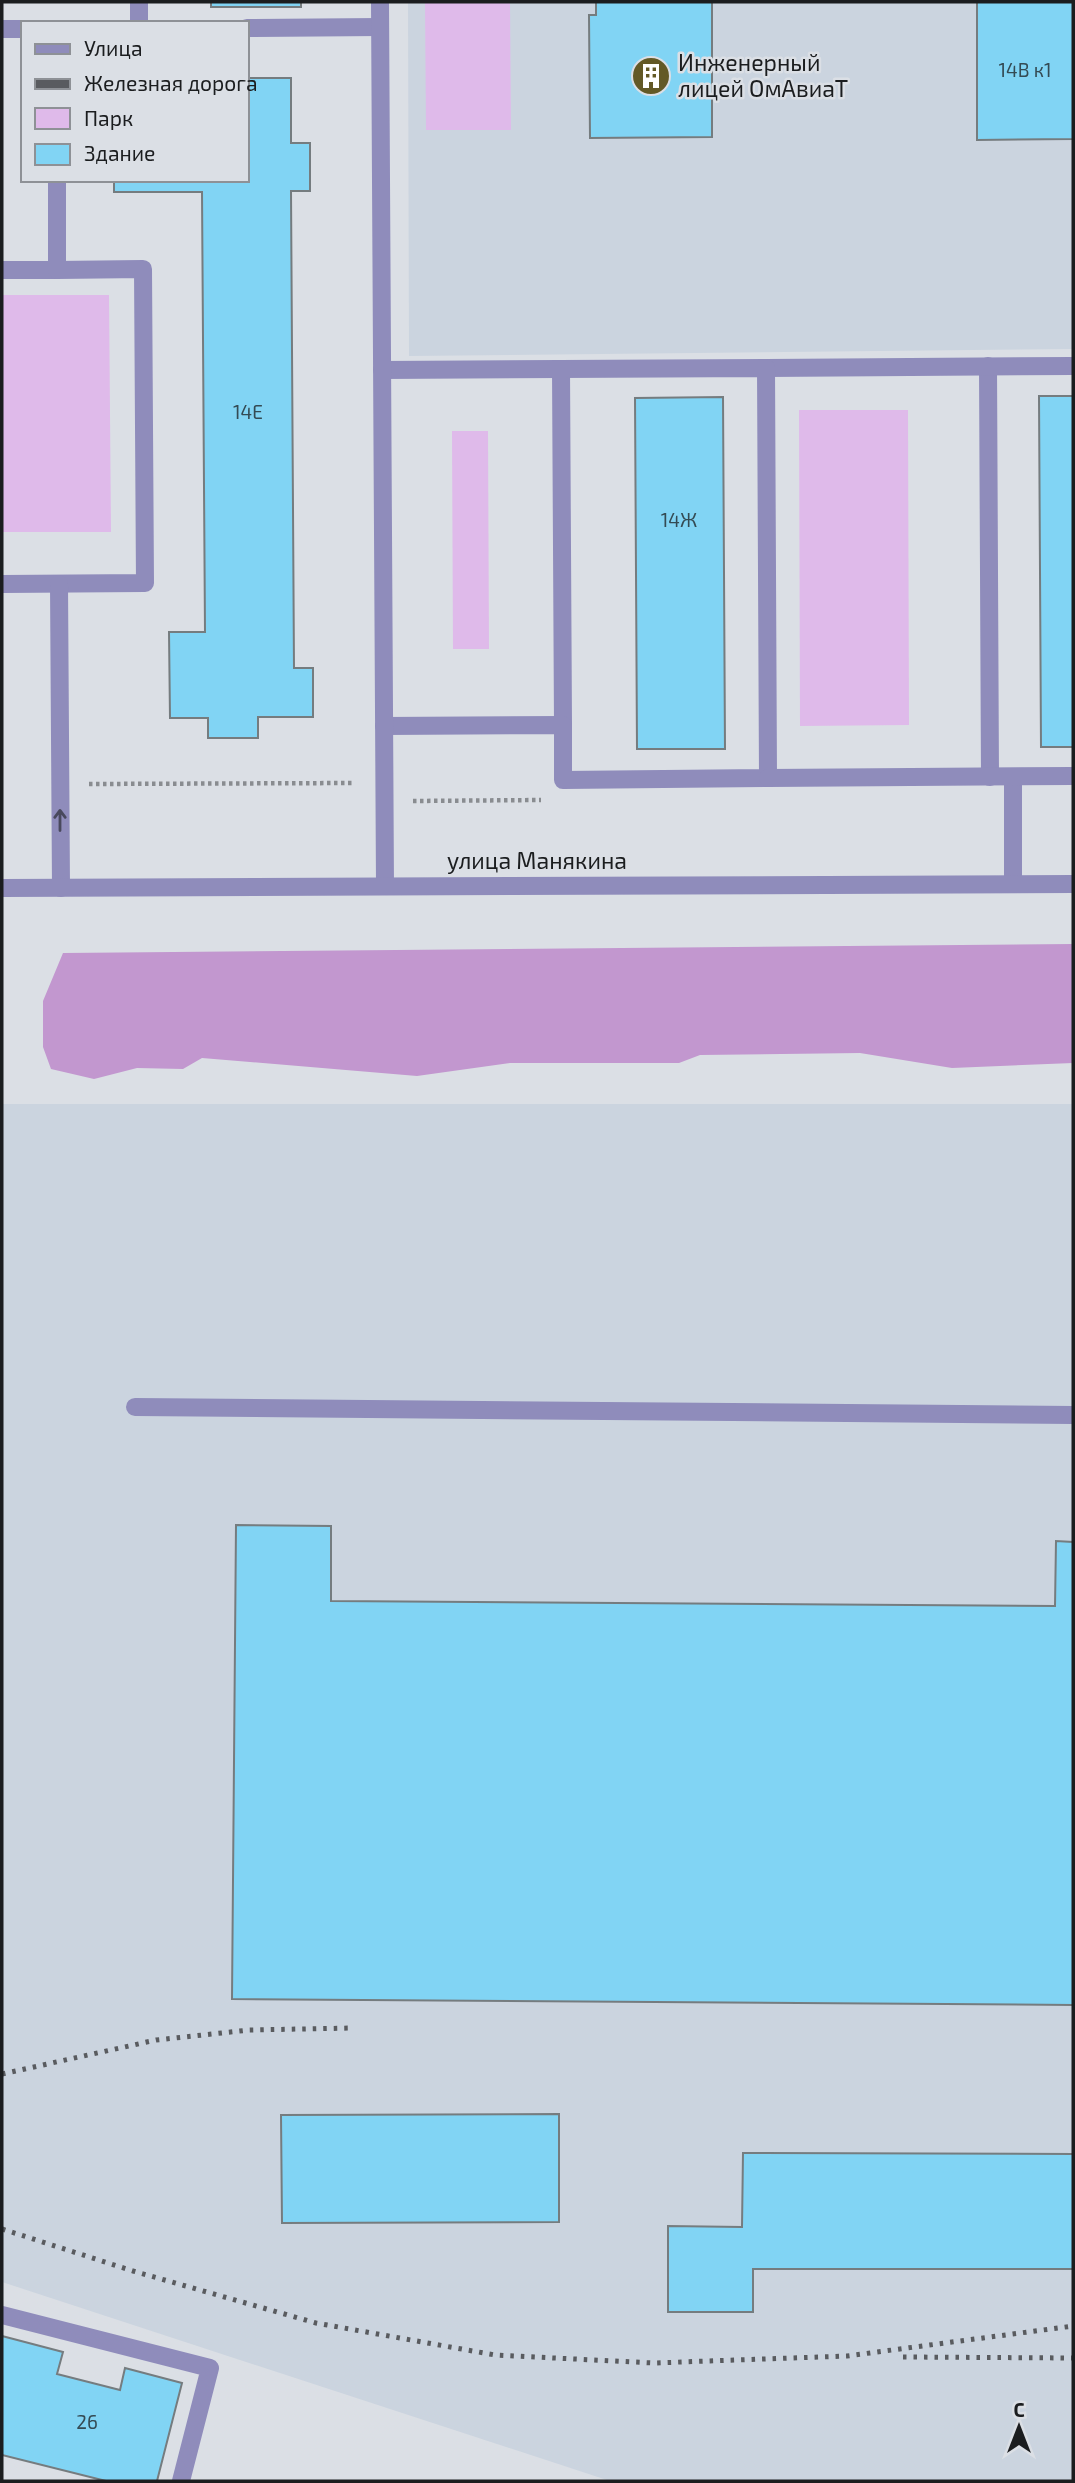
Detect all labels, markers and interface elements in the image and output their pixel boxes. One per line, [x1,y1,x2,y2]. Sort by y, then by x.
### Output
legend [21,21,248,182]
text: Улица [84,35,143,60]
place label: Инженерный лицей ОмАвиаТ [678,48,848,102]
building icon: Инженерный лицей ОмАвиаТ [630,55,672,97]
house number: 14В к1 [998,58,1052,81]
text: Железная дорога [84,70,257,95]
text: Парк [84,105,133,130]
text: Здание [84,140,155,165]
house number: 14Е [233,400,263,423]
house number: 14Ж [661,508,697,531]
one-way arrow [53,808,67,831]
street label: улица Манякина [447,846,627,875]
north arrow [984,2392,1054,2462]
text: С [1013,2398,1025,2421]
house number: 26 [76,2410,98,2433]

